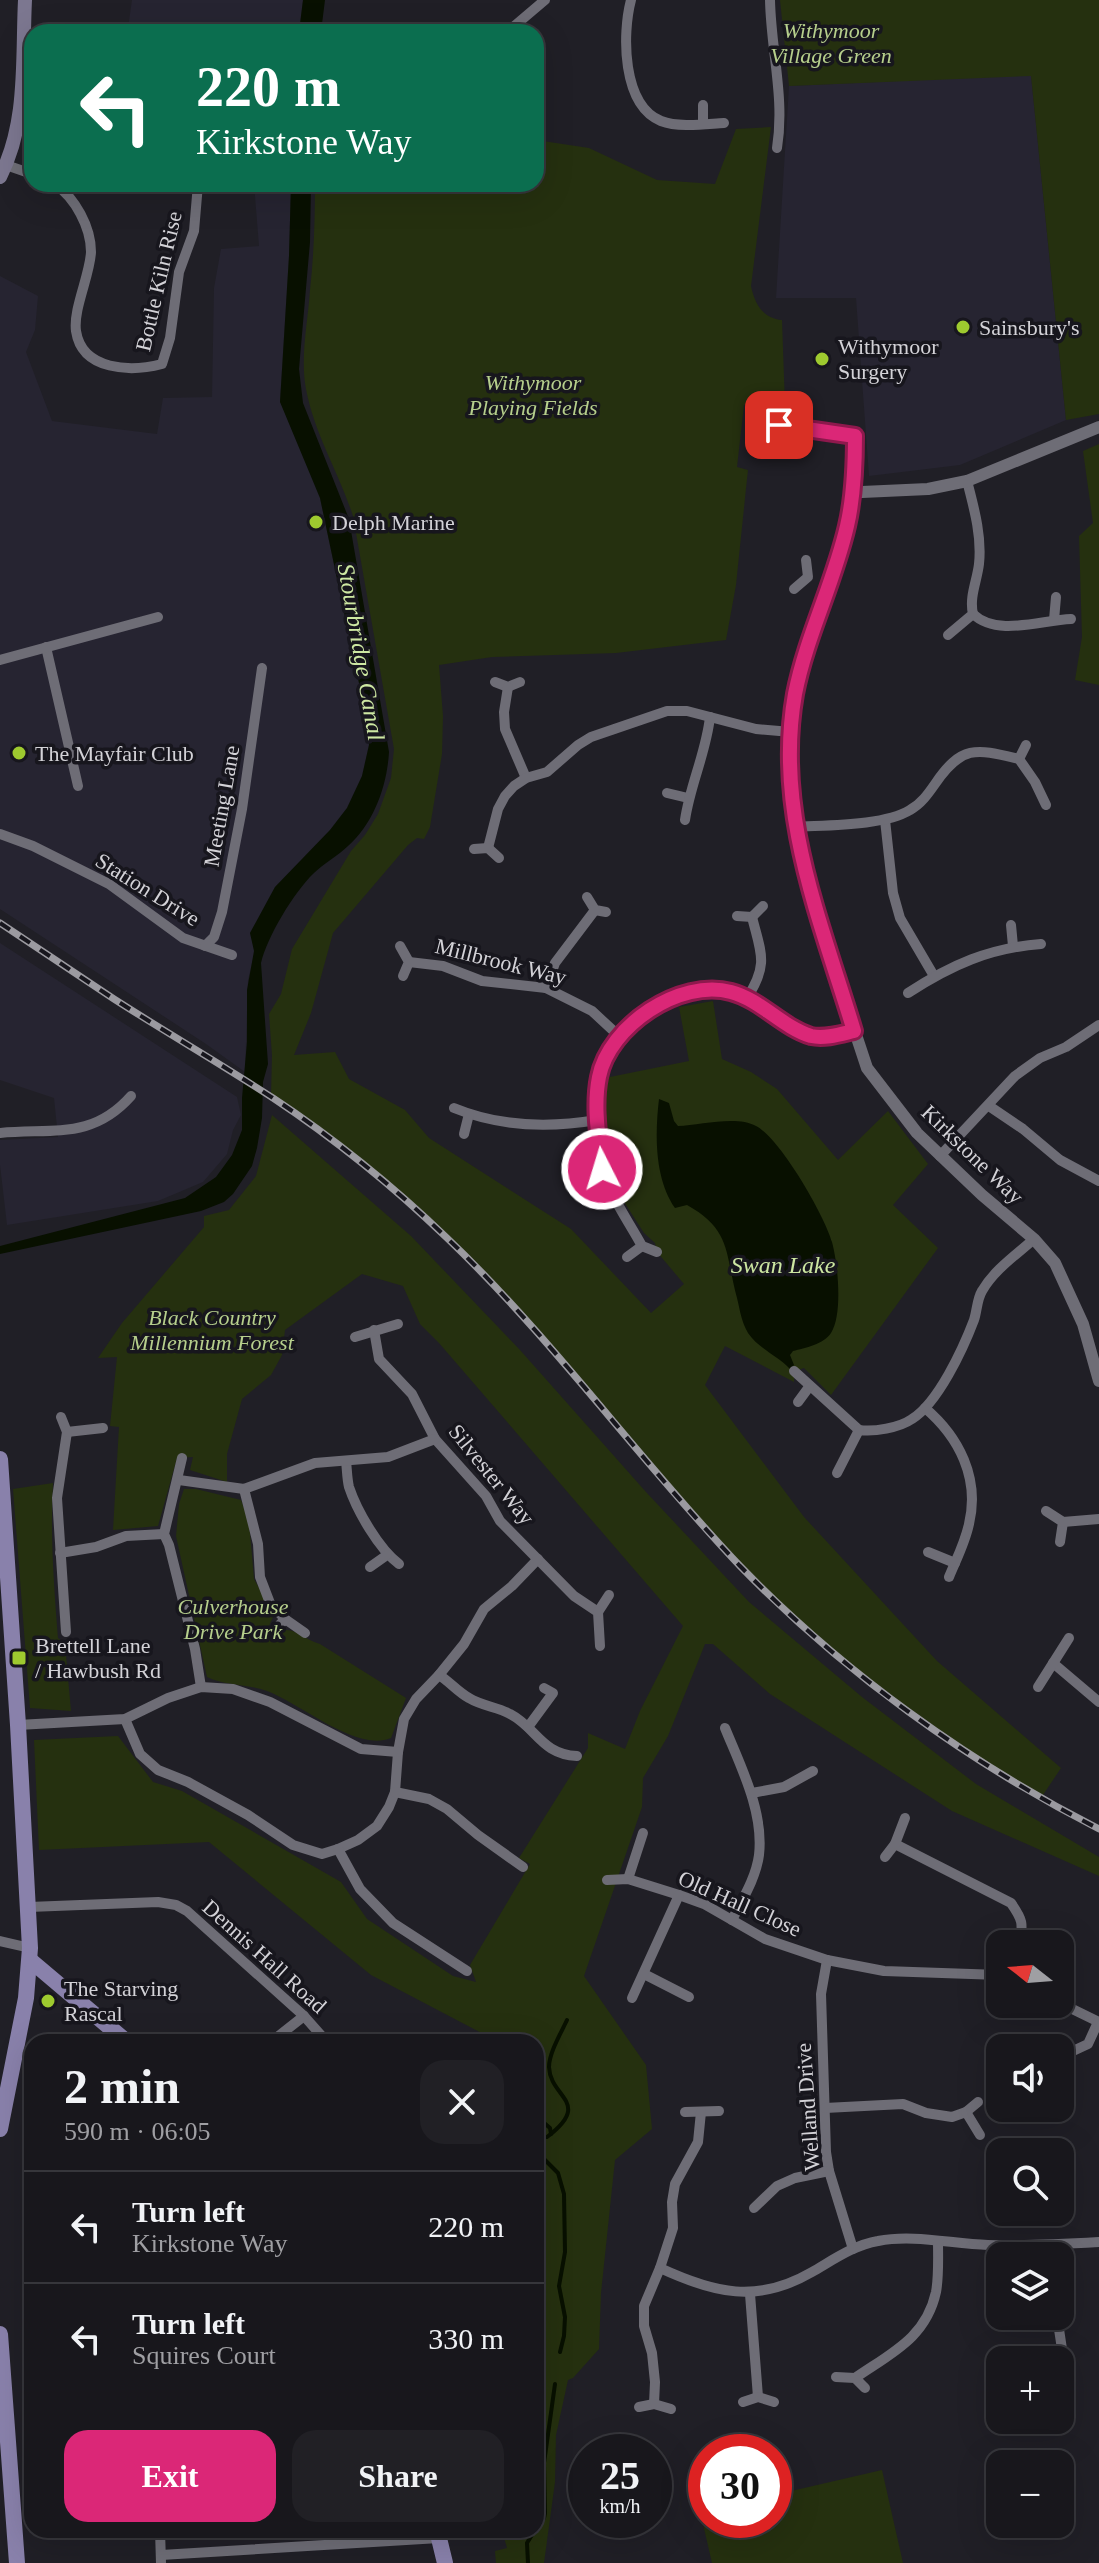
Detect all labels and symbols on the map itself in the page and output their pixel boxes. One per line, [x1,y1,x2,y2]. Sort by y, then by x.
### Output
park label: Withymoor Village Green [770,18,892,68]
street label: Bottle Kiln Rise [130,209,187,354]
place label: Sainsbury's [979,315,1080,340]
marker: Sainsbury's [954,318,972,336]
place label: Withymoor Surgery [838,334,939,384]
marker: Withymoor Surgery [813,350,831,368]
park label: Withymoor Playing Fields [468,370,597,420]
pin [745,391,813,459]
place label: Delph Marine [332,510,455,535]
marker: Delph Marine [307,513,325,531]
water label: Stourbridge Canal [333,561,389,743]
place label: The Mayfair Club [35,741,194,766]
street label: Meeting Lane [199,743,244,869]
marker: The Mayfair Club [10,744,28,762]
street label: Station Drive [91,848,204,931]
street label: Millbrook Way [433,933,569,990]
street label: Kirkstone Way [917,1100,1029,1209]
position arrow [560,1127,644,1211]
water label: Swan Lake [731,1252,836,1278]
park label: Black Country Millennium Forest [129,1305,295,1355]
street label: Silvester Way [444,1419,540,1530]
park label: Culverhouse Drive Park [178,1594,289,1644]
place label: Brettell Lane / Hawbush Rd [35,1633,161,1683]
marker: Brettell Lane / Hawbush Rd [10,1649,28,1667]
street label: Old Hall Close [674,1865,805,1942]
street label: Dennis Hall Road [198,1894,332,2018]
north arrow [986,1930,1074,2018]
place label: The Starving Rascal [64,1976,178,2026]
marker: The Starving Rascal [39,1992,57,2010]
street label: Welland Drive [791,2042,824,2172]
speed limit sign: 30 [688,2434,792,2538]

